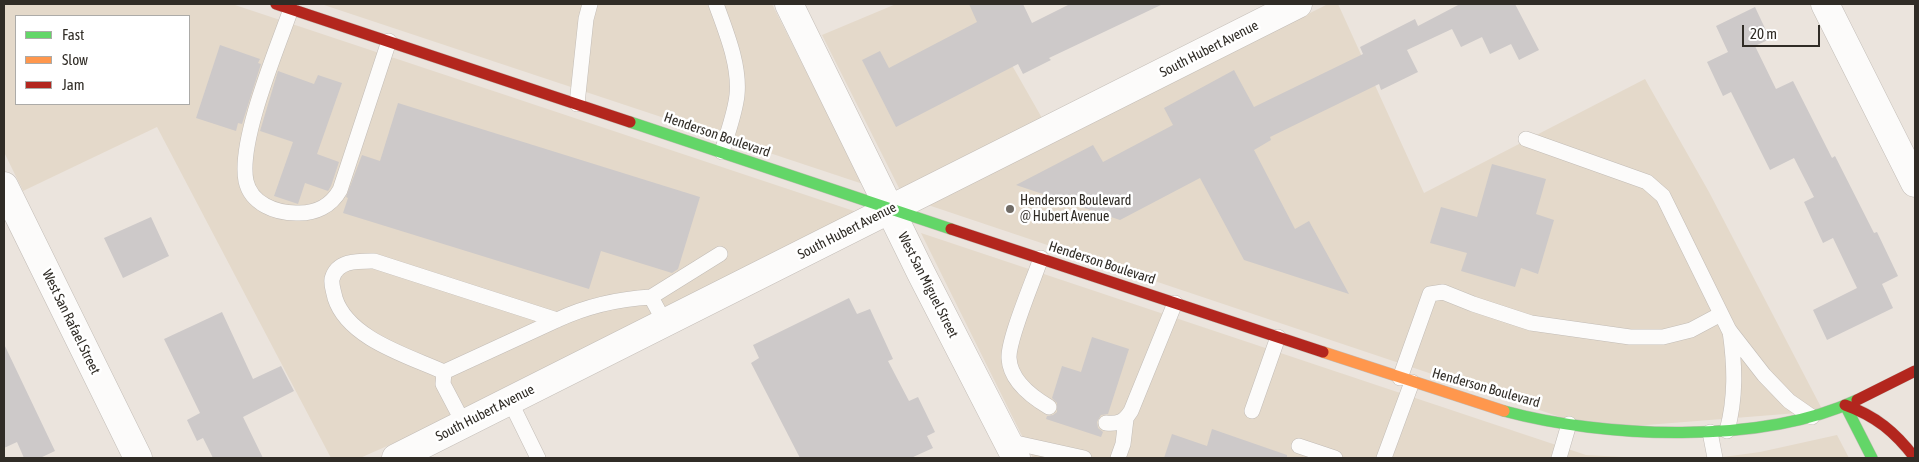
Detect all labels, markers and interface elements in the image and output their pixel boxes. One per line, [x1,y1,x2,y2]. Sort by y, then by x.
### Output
legend [15,15,190,105]
scale bar [1744,15,1822,47]
street label: South Hubert Avenue [1157,17,1261,81]
text: 20 m [1750,25,1777,42]
text: Fast [62,26,84,43]
text: Slow [62,51,88,68]
text: Jam [62,76,85,93]
street label: Henderson Boulevard [662,109,772,161]
place label: Henderson Boulevard @ Hubert Avenue [1020,193,1131,226]
street label: South Hubert Avenue [795,199,899,263]
marker: Henderson Boulevard @ Hubert Avenue [1004,203,1016,215]
street label: West San Miguel Street [894,229,962,341]
street label: Henderson Boulevard [1046,238,1158,288]
street label: West San Rafael Street [38,267,104,377]
street label: Henderson Boulevard [1430,365,1542,411]
street label: South Hubert Avenue [433,381,537,445]

